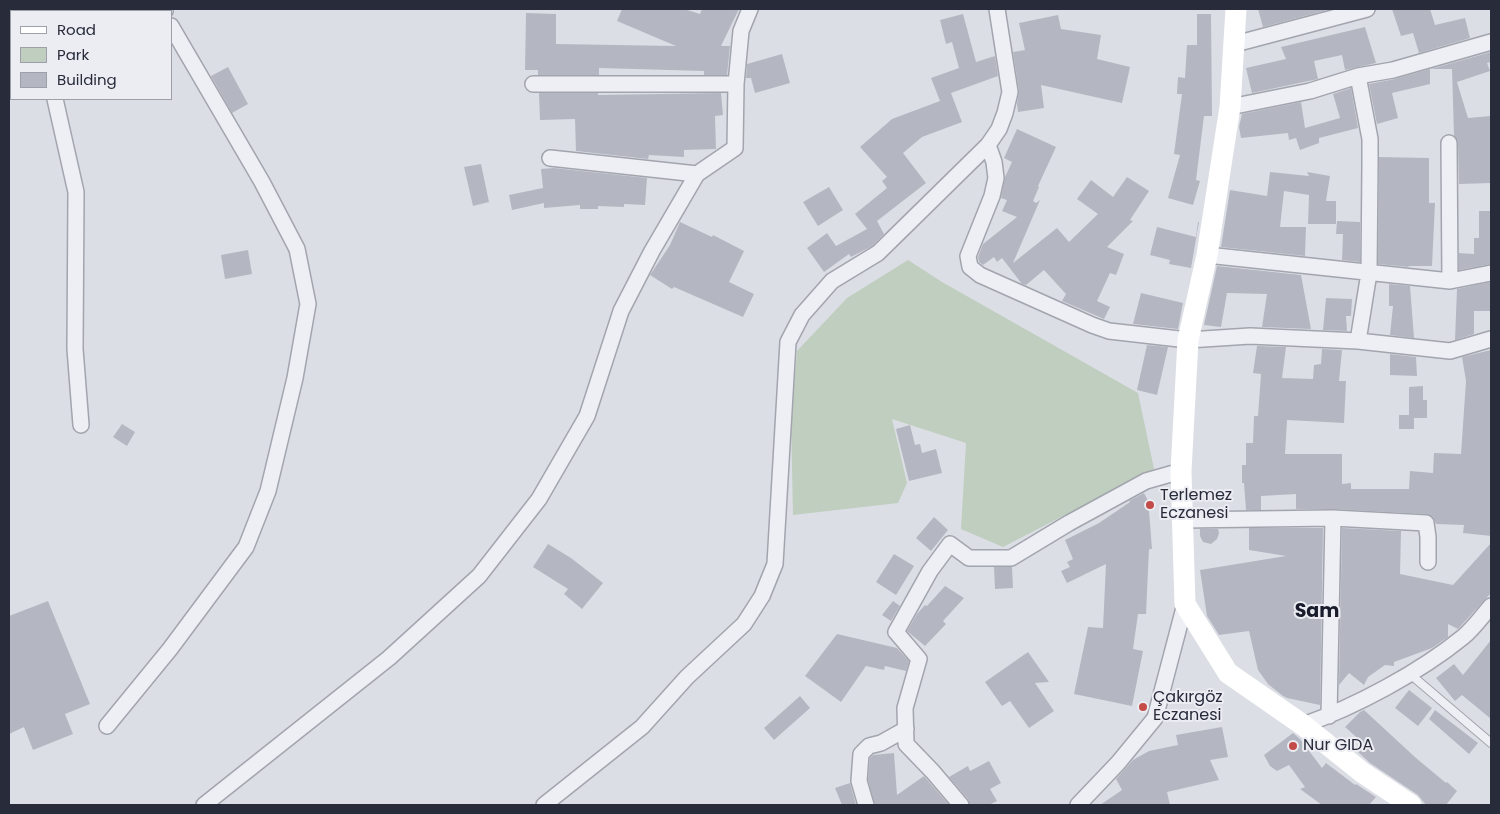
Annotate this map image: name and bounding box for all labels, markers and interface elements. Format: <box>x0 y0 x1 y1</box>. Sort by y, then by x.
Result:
legend <box>10 10 172 100</box>
text: Road <box>57 19 96 40</box>
text: Park <box>57 44 89 65</box>
text: Building <box>57 69 117 90</box>
place label: Terlemez Eczanesi <box>1160 486 1232 524</box>
marker: Terlemez Eczanesi <box>1144 499 1156 511</box>
district label: Sam <box>1295 601 1339 623</box>
place label: Çakırgöz Eczanesi <box>1153 688 1223 726</box>
marker: Çakırgöz Eczanesi <box>1137 701 1149 713</box>
place label: Nur GIDA <box>1303 736 1373 756</box>
marker: Nur GIDA <box>1287 740 1299 752</box>

